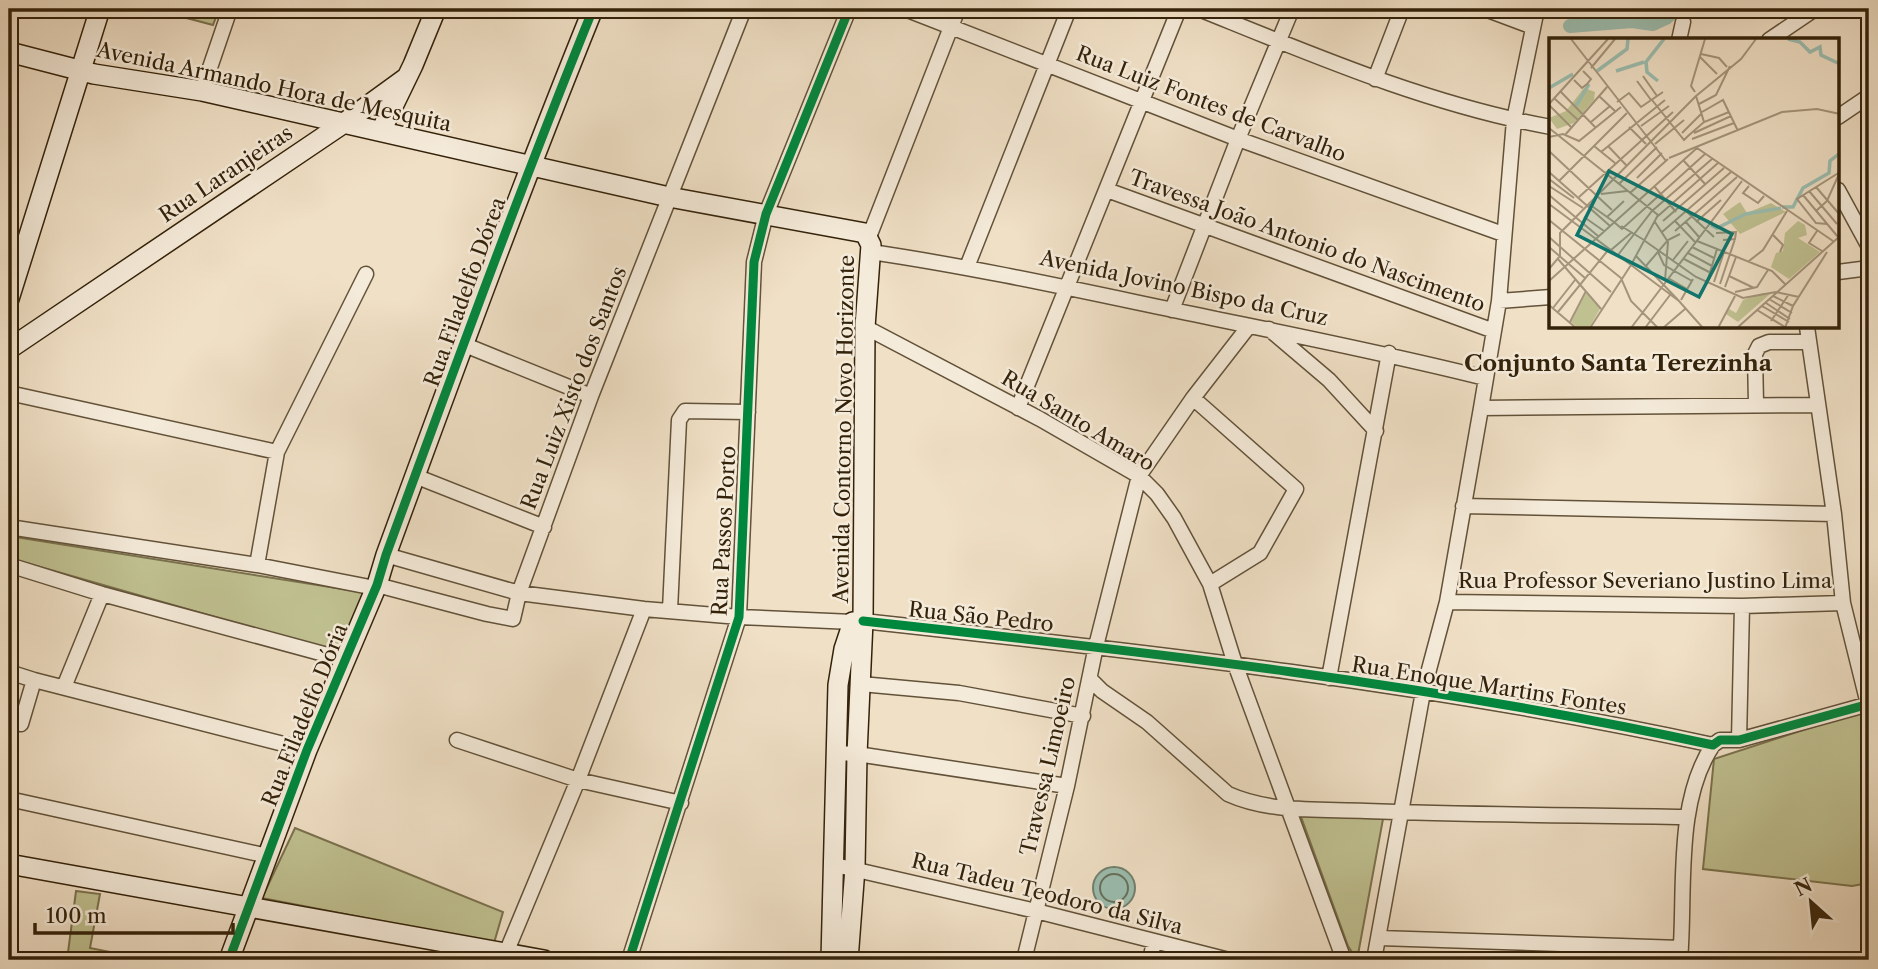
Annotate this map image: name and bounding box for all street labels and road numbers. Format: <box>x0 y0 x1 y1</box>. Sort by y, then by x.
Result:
street label: Avenida Armando Hora de Mesquita <box>93 36 455 137</box>
street label: Rua Luiz Fontes de Carvalho <box>1073 40 1350 167</box>
street label: Rua Laranjeiras <box>154 120 297 227</box>
street label: Travessa João Antonio do Nascimento <box>1126 164 1489 317</box>
street label: Rua Filadelfo Dórea <box>419 193 511 390</box>
street label: Avenida Jovino Bispo da Cruz <box>1037 245 1330 330</box>
street label: Avenida Contorno Novo Horizonte <box>828 255 859 604</box>
street label: Rua Luiz Xisto dos Santos <box>516 263 631 513</box>
street label: Rua Santo Amaro <box>997 365 1159 476</box>
street label: Rua Passos Porto <box>707 445 740 617</box>
street label: Rua Professor Severiano Justino Lima <box>1458 568 1833 593</box>
street label: Rua São Pedro <box>907 596 1055 637</box>
street label: Rua Filadelfo Dória <box>256 619 353 810</box>
street label: Rua Enoque Martins Fontes <box>1350 651 1628 720</box>
street label: Travessa Limoeiro <box>1015 674 1080 858</box>
street label: Rua Tadeu Teodoro da Silva <box>909 848 1186 940</box>

